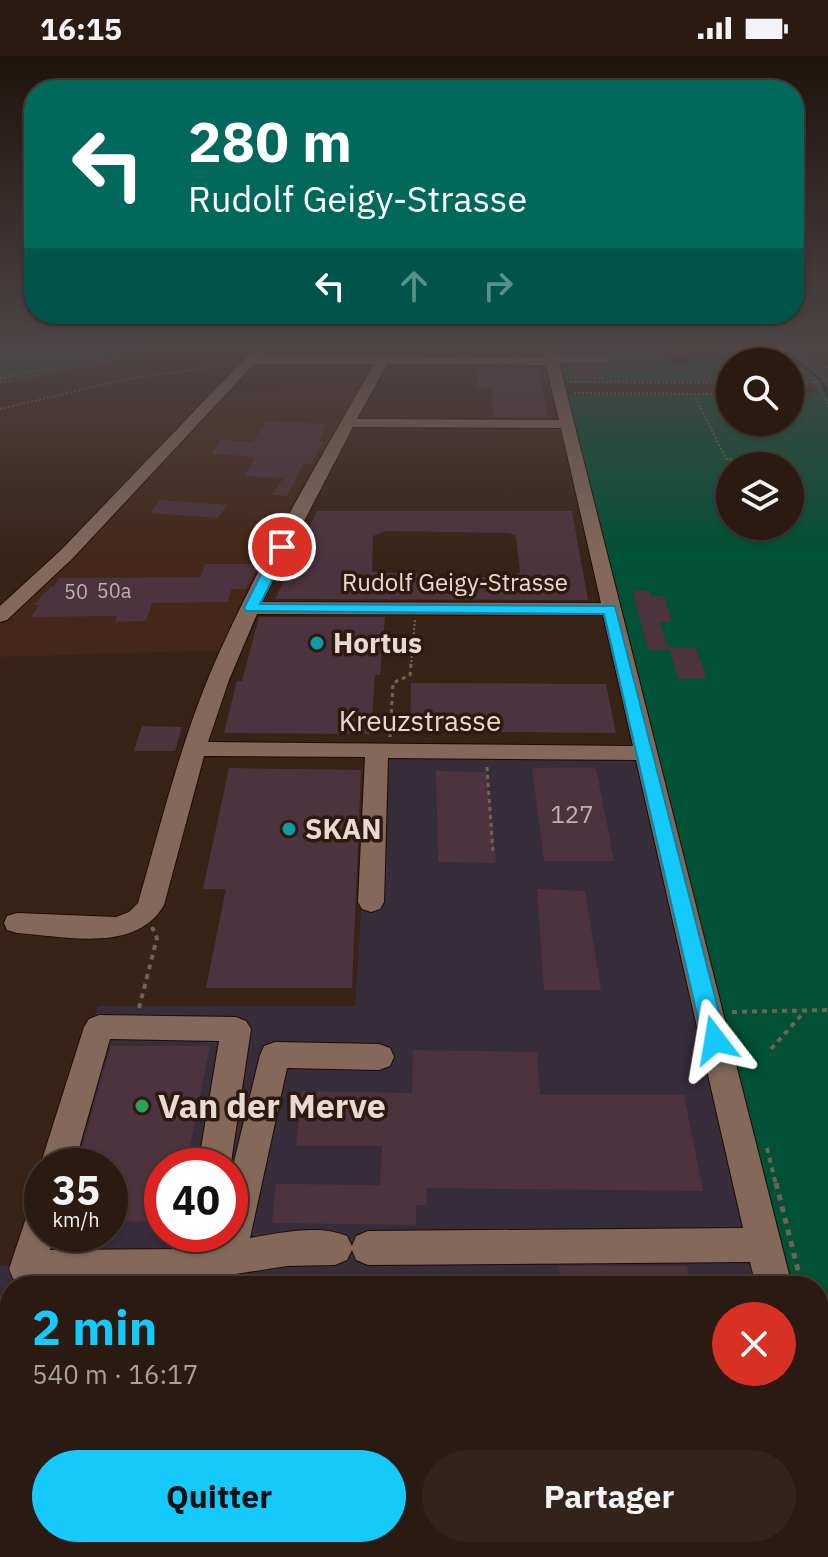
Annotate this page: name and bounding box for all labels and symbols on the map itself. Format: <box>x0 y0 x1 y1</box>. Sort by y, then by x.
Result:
pin <box>248 513 316 581</box>
street label: Rudolf Geigy-Strasse <box>342 566 568 598</box>
house number: 50a <box>97 577 132 604</box>
house number: 50 <box>64 578 88 605</box>
place label: Hortus <box>333 624 422 661</box>
marker: Hortus <box>308 634 326 652</box>
street label: Kreuzstrasse <box>339 702 501 739</box>
house number: 127 <box>550 798 594 830</box>
place label: SKAN <box>305 810 381 847</box>
marker: SKAN <box>280 820 298 838</box>
position arrow <box>673 998 757 1082</box>
place label: Van der Merve <box>158 1083 386 1127</box>
marker: Van der Merve <box>133 1097 151 1115</box>
speed limit sign: 40 <box>144 1148 248 1252</box>

